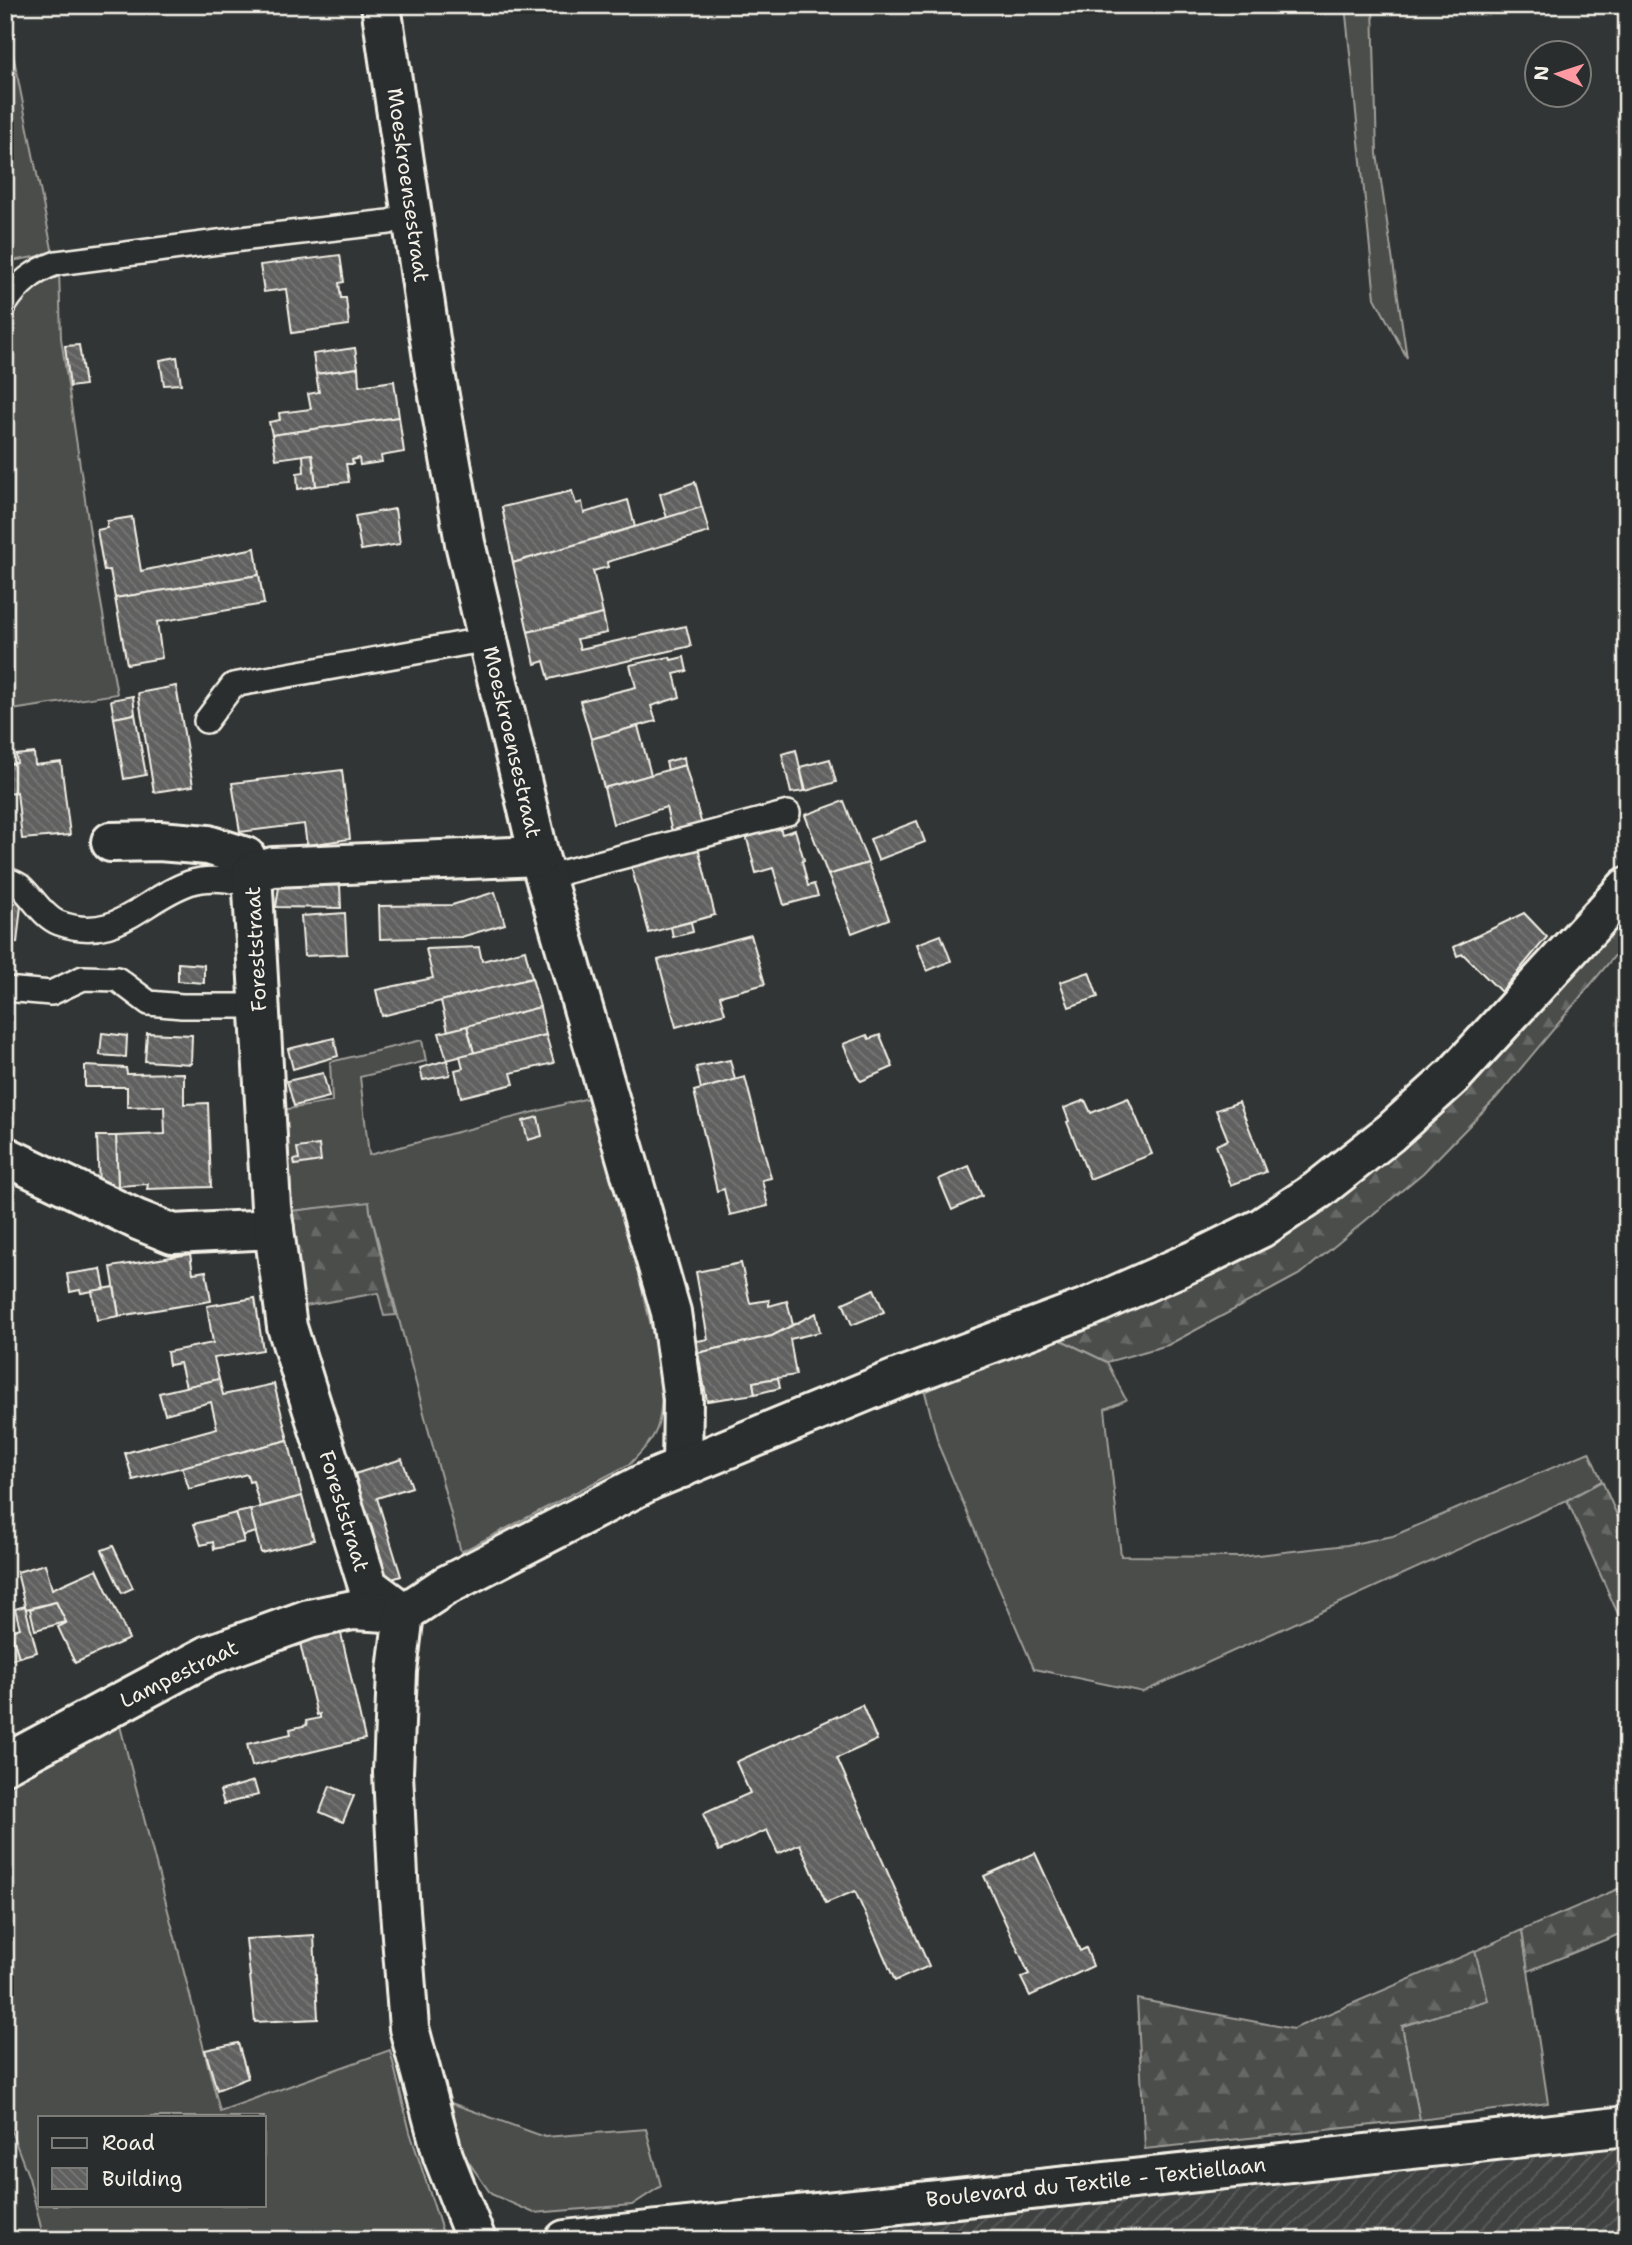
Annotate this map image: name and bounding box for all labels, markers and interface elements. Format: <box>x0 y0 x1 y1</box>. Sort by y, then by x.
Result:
north arrow <box>1524 38 1594 108</box>
text: N <box>1529 65 1554 81</box>
street label: Moeskroensestraat <box>380 86 436 284</box>
street label: Moeskroensestraat <box>476 643 548 841</box>
street label: Foreststraat <box>239 886 273 1012</box>
street label: Foreststraat <box>312 1447 376 1575</box>
street label: Lampestraat <box>115 1633 243 1715</box>
legend <box>38 2116 266 2206</box>
text: Road <box>102 2129 155 2157</box>
street label: Boulevard du Textile - Textiellaan <box>925 2150 1267 2214</box>
text: Building <box>102 2165 182 2193</box>

